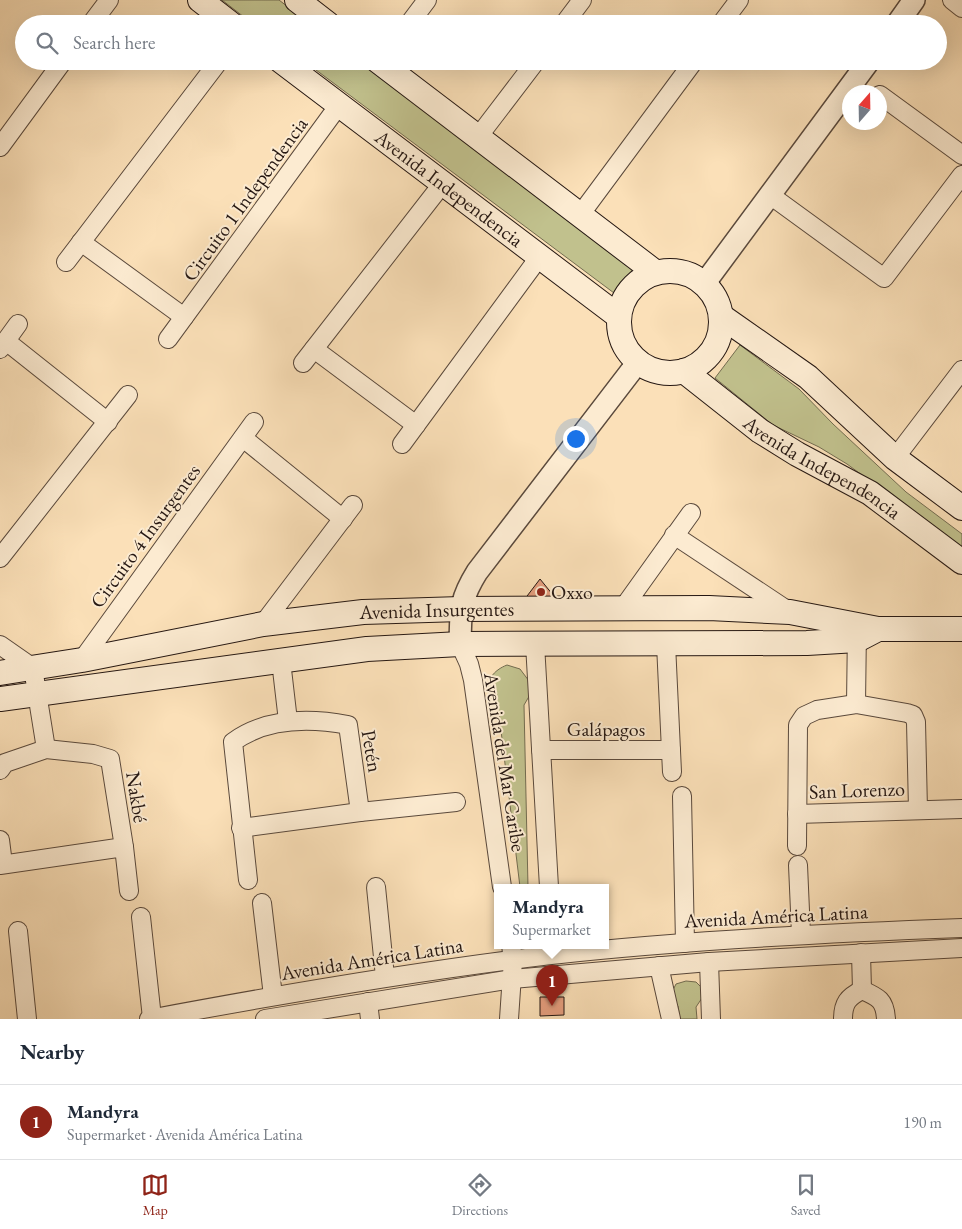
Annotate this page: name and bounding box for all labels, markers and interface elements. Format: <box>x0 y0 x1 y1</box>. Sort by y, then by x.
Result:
search box <box>15 15 947 70</box>
icon: search <box>33 29 61 57</box>
text: Search here <box>73 30 155 55</box>
north arrow <box>842 85 887 130</box>
street label: Circuito 1 Independencia <box>177 112 313 286</box>
street label: Avenida Independencia <box>369 123 529 253</box>
street label: Avenida Independencia <box>737 409 906 525</box>
your location <box>563 426 589 452</box>
street label: Circuito 4 Insurgentes <box>84 459 206 613</box>
place label: Oxxo <box>551 579 593 605</box>
marker: Oxxo <box>535 586 547 598</box>
street label: Avenida Insurgentes <box>358 596 514 625</box>
street label: Avenida del Mar Caribe <box>478 670 532 854</box>
street label: Galápagos <box>567 716 645 742</box>
street label: Petén <box>356 728 389 775</box>
street label: Nakbé <box>120 770 154 825</box>
street label: San Lorenzo <box>809 775 905 805</box>
popup <box>494 884 609 949</box>
text: Mandyra <box>512 894 584 919</box>
street label: Avenida América Latina <box>682 898 869 934</box>
text: Supermarket <box>512 919 591 940</box>
street label: Avenida América Latina <box>278 932 465 986</box>
pin: 1 <box>536 965 568 1006</box>
text: Nearby <box>20 1038 84 1065</box>
text: Mandyra <box>67 1099 139 1124</box>
text: 1 <box>32 1112 40 1133</box>
text: 190 m <box>903 1112 942 1133</box>
text: Supermarket · Avenida América Latina <box>67 1124 303 1145</box>
tab: Map <box>141 1171 169 1219</box>
tab: Directions <box>452 1171 508 1219</box>
tab: Saved <box>791 1171 821 1219</box>

